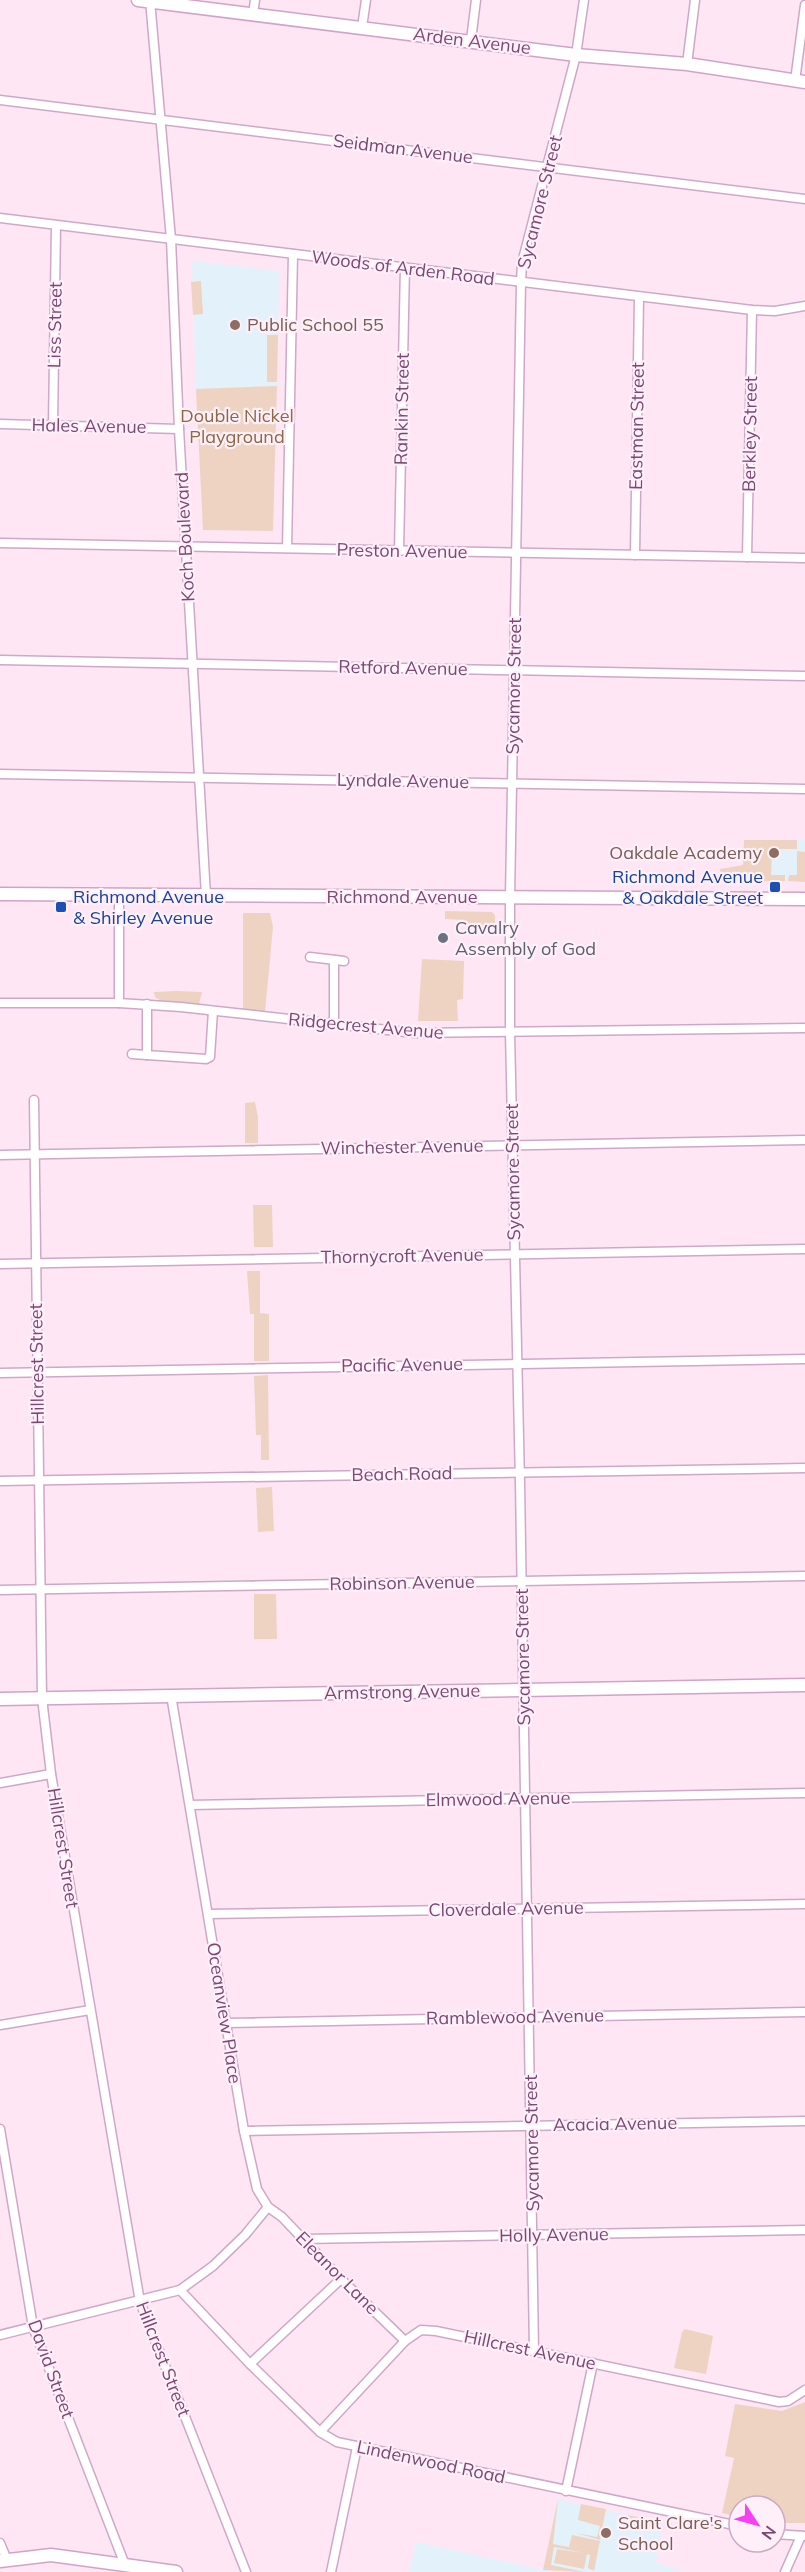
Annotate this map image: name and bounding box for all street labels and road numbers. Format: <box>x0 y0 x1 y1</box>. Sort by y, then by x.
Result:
street label: Arden Avenue <box>412 22 532 59</box>
street label: Seidman Avenue <box>332 129 474 168</box>
street label: Sycamore Street <box>512 133 567 271</box>
street label: Woods of Arden Road <box>310 245 496 290</box>
street label: Liss Street <box>42 282 67 368</box>
street label: Rankin Street <box>389 353 414 465</box>
street label: Eastman Street <box>624 362 649 490</box>
street label: Berkley Street <box>737 376 762 492</box>
street label: Hales Avenue <box>31 413 147 438</box>
street label: Koch Boulevard <box>170 472 199 602</box>
street label: Preston Avenue <box>336 538 468 563</box>
street label: Sycamore Street <box>501 617 526 755</box>
street label: Retford Avenue <box>338 655 468 680</box>
street label: Lyndale Avenue <box>337 768 469 793</box>
street label: Richmond Avenue <box>326 885 478 908</box>
street label: Ridgecrest Avenue <box>287 1007 445 1044</box>
street label: Sycamore Street <box>500 1103 525 1241</box>
street label: Winchester Avenue <box>320 1134 484 1159</box>
street label: Thornycroft Avenue <box>320 1243 484 1268</box>
street label: Hillcrest Street <box>24 1303 49 1425</box>
street label: Pacific Avenue <box>341 1352 463 1377</box>
street label: Beach Road <box>351 1461 453 1486</box>
street label: Robinson Avenue <box>329 1570 475 1595</box>
street label: Sycamore Street <box>510 1588 535 1726</box>
street label: Armstrong Avenue <box>324 1679 480 1704</box>
street label: Hillcrest Street <box>43 1786 84 1910</box>
street label: Elmwood Avenue <box>425 1786 571 1811</box>
street label: Cloverdale Avenue <box>428 1896 584 1921</box>
street label: Oceanview Place <box>202 1941 247 2085</box>
street label: Ramblewood Avenue <box>426 2003 604 2030</box>
street label: Sycamore Street <box>519 2074 544 2212</box>
street label: Acacia Avenue <box>553 2111 677 2136</box>
street label: Holly Avenue <box>499 2222 609 2247</box>
street label: Eleanor Lane <box>291 2226 384 2319</box>
street label: Hillcrest Street <box>131 2298 196 2420</box>
street label: David Street <box>23 2316 80 2421</box>
street label: Hillcrest Avenue <box>462 2324 598 2375</box>
street label: Lindenwood Road <box>355 2435 508 2488</box>

